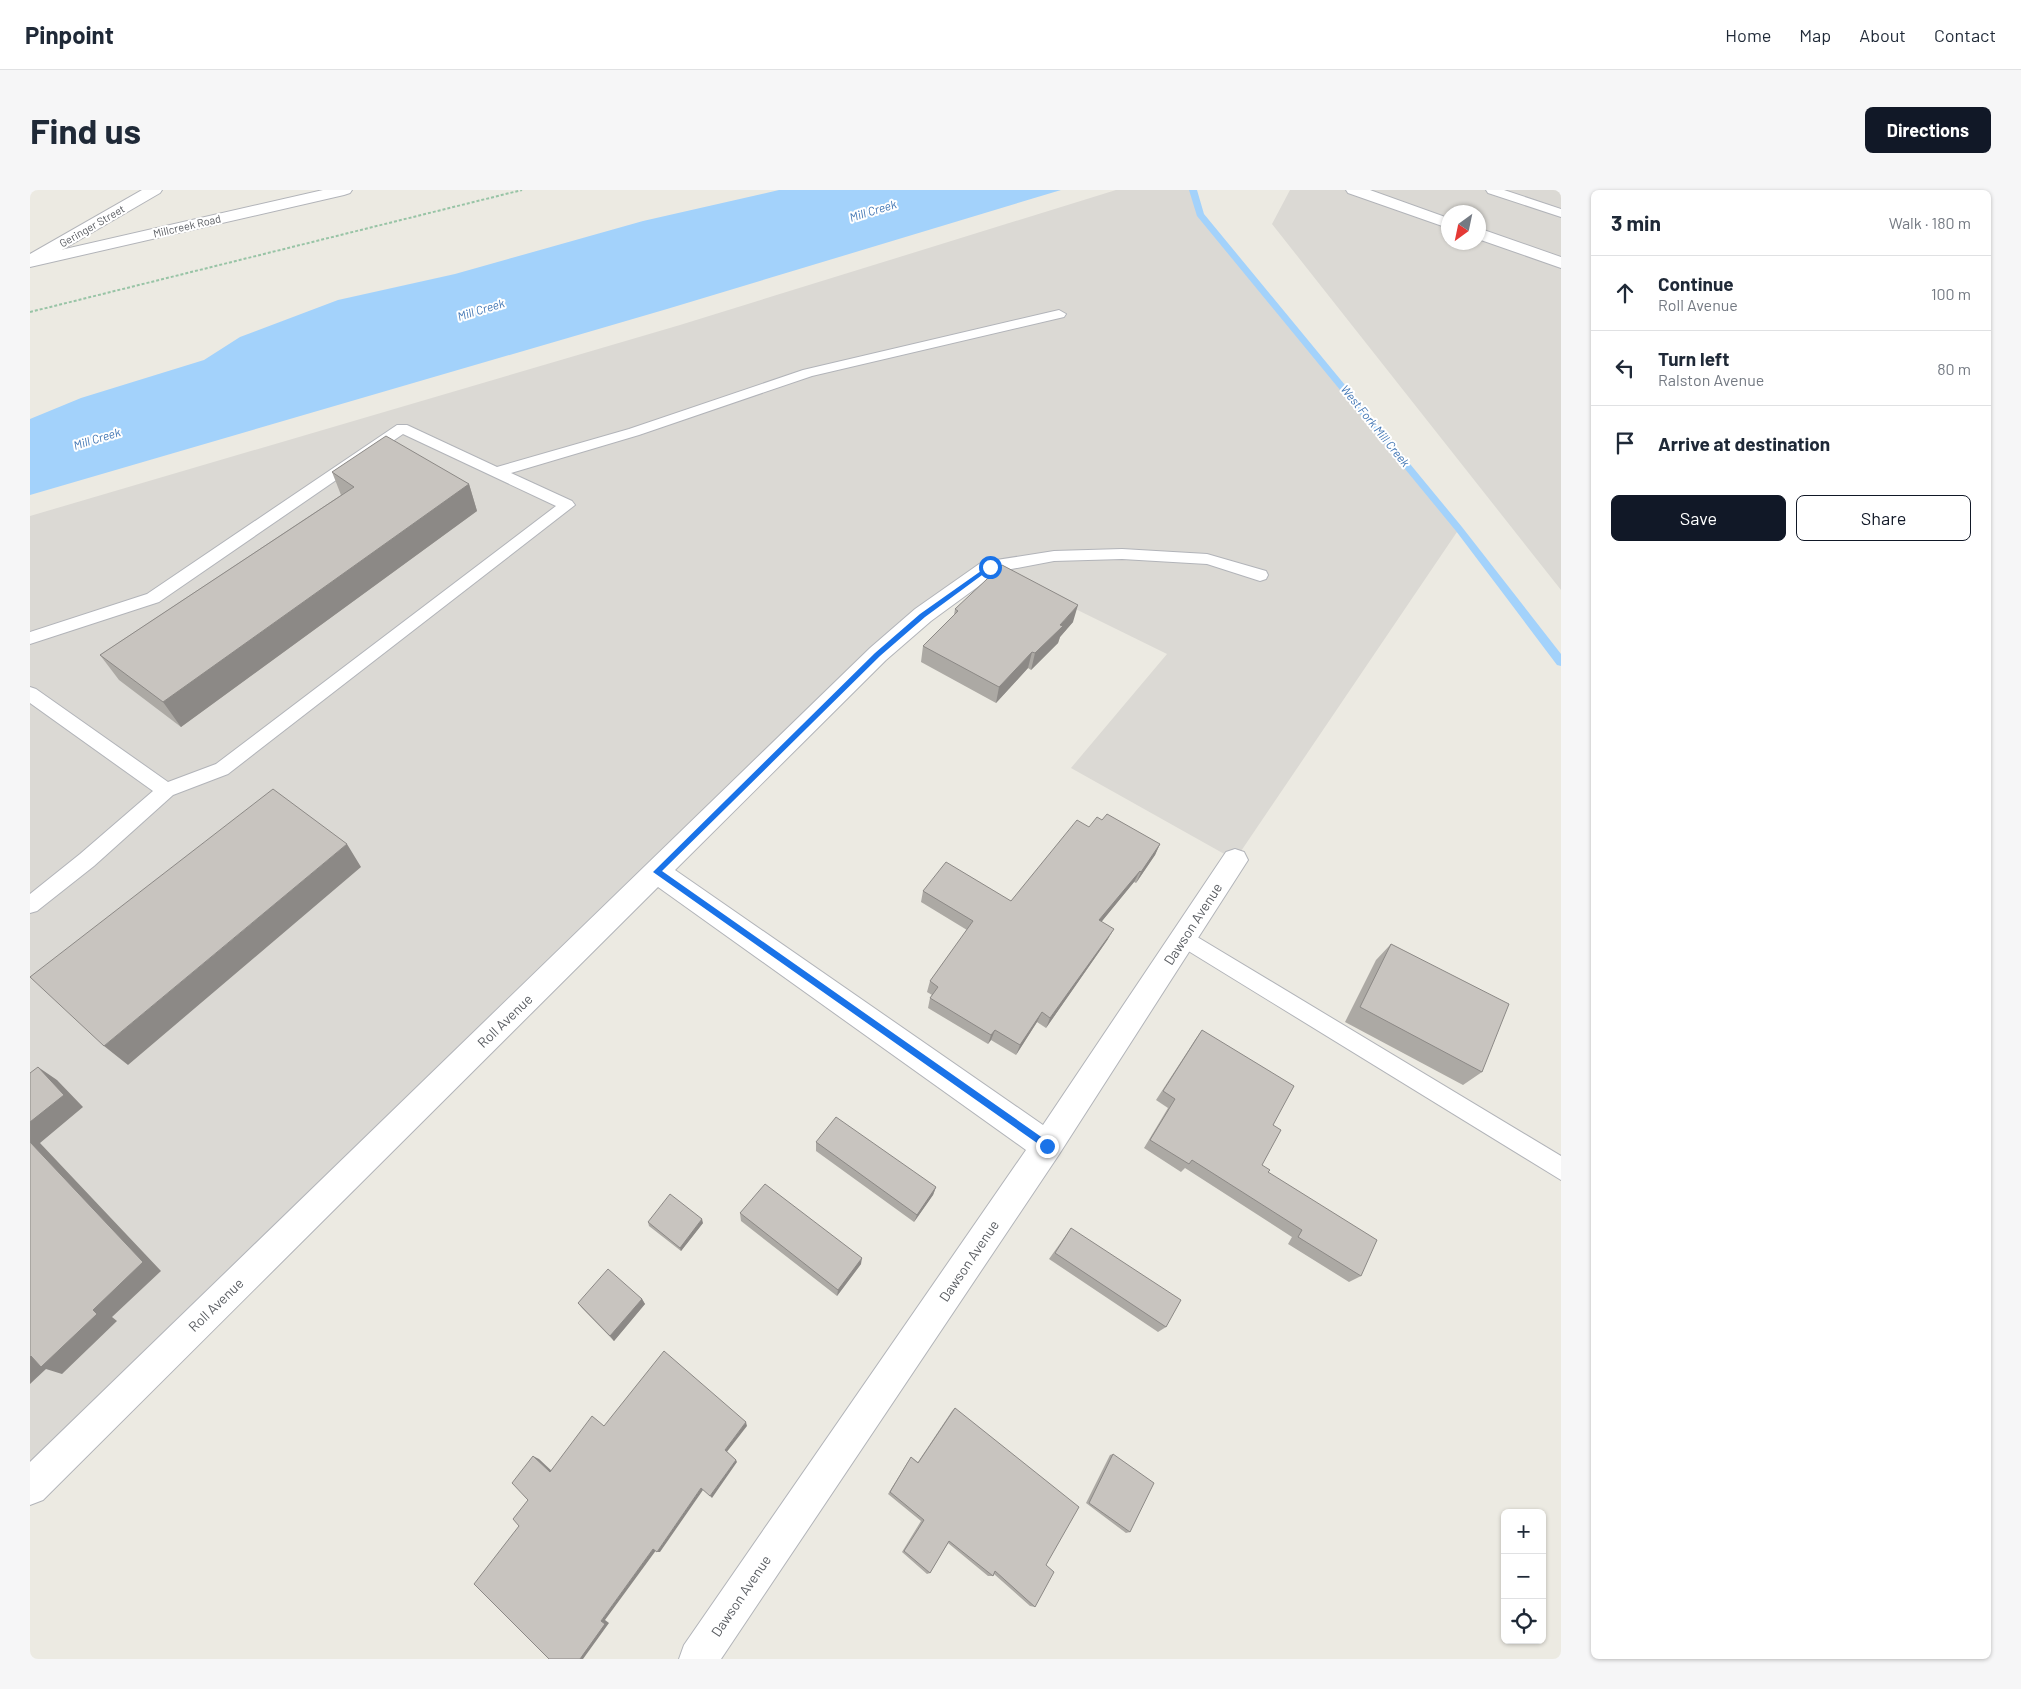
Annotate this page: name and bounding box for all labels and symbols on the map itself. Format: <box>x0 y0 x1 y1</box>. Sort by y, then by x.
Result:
water label: Mill Creek <box>847 196 898 224</box>
street label: Geringer Street <box>57 202 127 250</box>
north arrow <box>1441 205 1486 250</box>
street label: Millcreek Road <box>152 211 222 240</box>
water label: Mill Creek <box>455 295 506 323</box>
water label: West Fork Mill Creek <box>1338 382 1413 469</box>
water label: Mill Creek <box>71 424 122 452</box>
route start <box>979 556 1002 579</box>
street label: Dawson Avenue <box>1160 879 1225 968</box>
street label: Roll Avenue <box>474 990 536 1051</box>
route end <box>1036 1135 1059 1158</box>
street label: Dawson Avenue <box>935 1217 1002 1305</box>
street label: Roll Avenue <box>185 1274 247 1335</box>
street label: Dawson Avenue <box>707 1552 774 1640</box>

